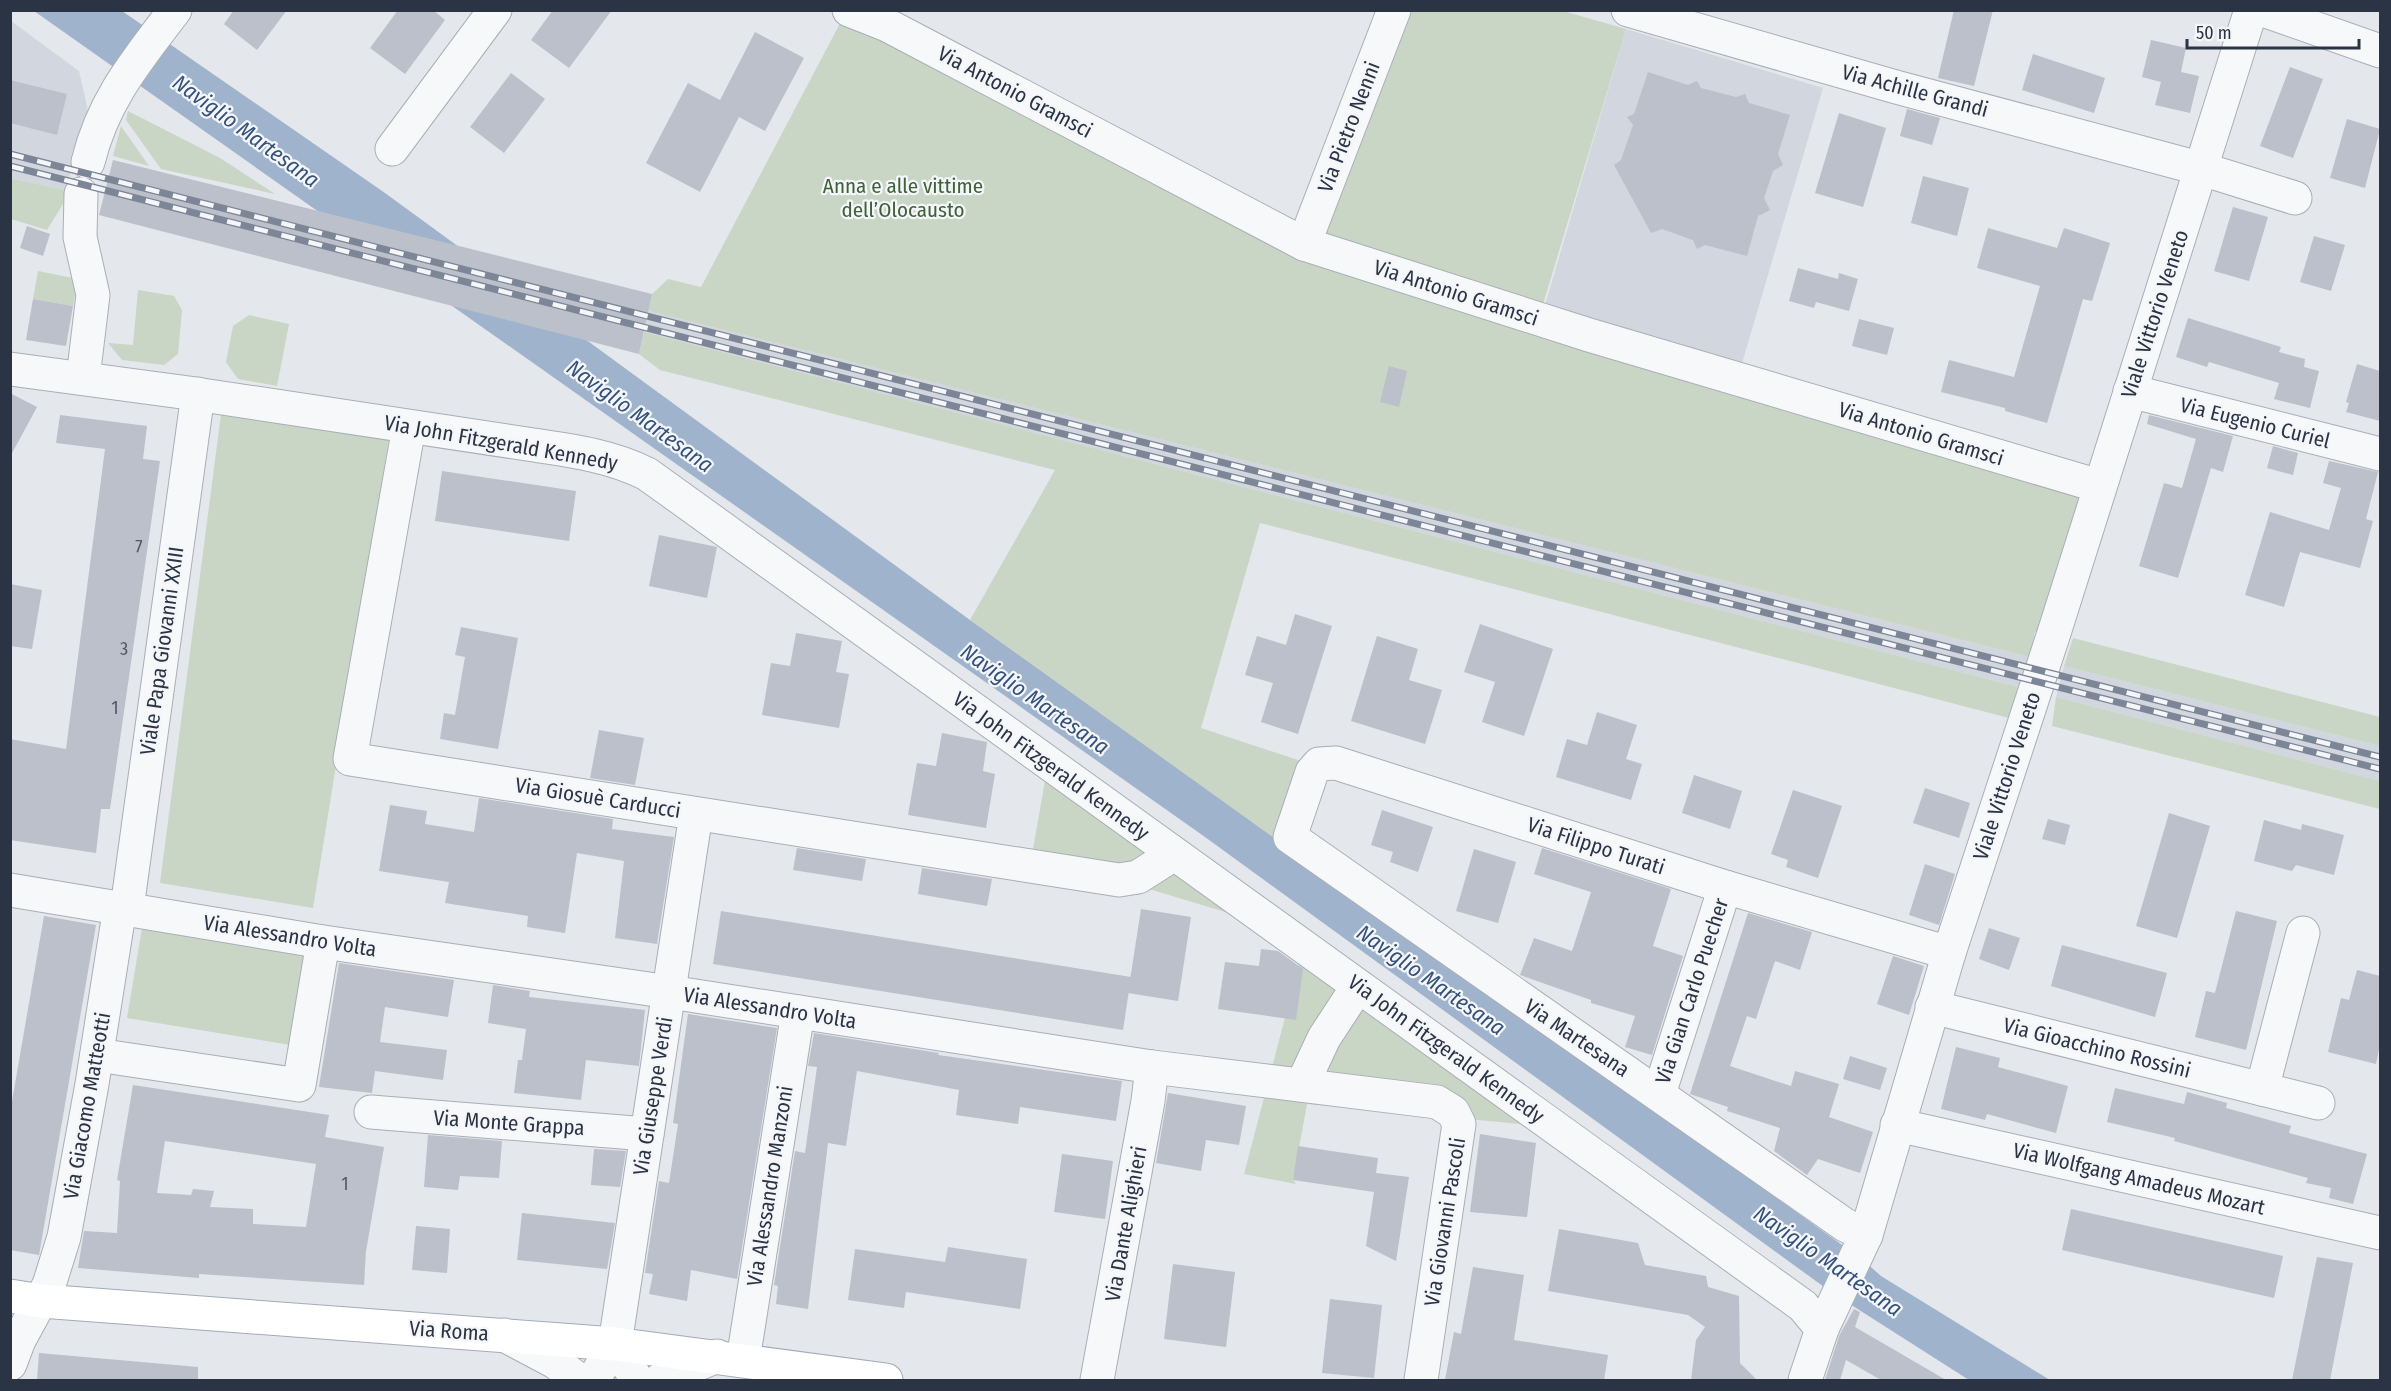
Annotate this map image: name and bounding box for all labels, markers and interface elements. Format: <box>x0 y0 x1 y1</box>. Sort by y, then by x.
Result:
scale bar <box>2187 12 2360 50</box>
text: 50 m <box>2196 22 2232 44</box>
street label: Via Antonio Gramsci <box>933 40 1097 144</box>
street label: Via Pietro Nenni <box>1312 58 1386 196</box>
street label: Via Achille Grandi <box>1839 59 1991 123</box>
water label: Naviglio Martesana <box>167 69 325 193</box>
park label: Anna e alle vittime dell’Olocausto <box>823 173 983 223</box>
street label: Viale Vittorio Veneto <box>2116 227 2194 401</box>
street label: Via Antonio Gramsci <box>1370 254 1542 332</box>
water label: Naviglio Martesana <box>561 354 719 478</box>
street label: Via Eugenio Curiel <box>2177 392 2333 454</box>
street label: Via Antonio Gramsci <box>1835 396 2007 472</box>
street label: Via John Fitzgerald Kennedy <box>382 410 620 476</box>
house number: 7 <box>135 536 143 558</box>
street label: Viale Papa Giovanni XXIII <box>134 545 190 757</box>
house number: 3 <box>120 638 128 660</box>
water label: Naviglio Martesana <box>956 638 1114 760</box>
street label: Via John Fitzgerald Kennedy <box>948 686 1155 846</box>
street label: Viale Vittorio Veneto <box>1968 689 2046 863</box>
house number: 1 <box>111 697 119 719</box>
street label: Via Giosuè Carducci <box>513 772 683 824</box>
street label: Via Filippo Turati <box>1524 812 1668 880</box>
street label: Via Gian Carlo Puecher <box>1650 894 1735 1087</box>
street label: Via Alessandro Volta <box>202 909 378 963</box>
water label: Naviglio Martesana <box>1352 919 1510 1041</box>
street label: Via John Fitzgerald Kennedy <box>1343 969 1550 1129</box>
street label: Via Alessandro Volta <box>682 981 858 1035</box>
street label: Via Martesana <box>1520 993 1634 1083</box>
street label: Via Giacomo Matteotti <box>58 1010 116 1202</box>
street label: Via Gioacchino Rossini <box>2001 1012 2193 1084</box>
street label: Via Giuseppe Verdi <box>628 1015 678 1177</box>
street label: Via Alessandro Manzoni <box>741 1084 799 1288</box>
street label: Via Monte Grappa <box>432 1105 586 1141</box>
street label: Via Giovanni Pascoli <box>1419 1136 1471 1308</box>
street label: Via Wolfgang Amadeus Mozart <box>2011 1137 2268 1221</box>
street label: Via Dante Alighieri <box>1100 1144 1152 1304</box>
house number: 1 <box>341 1173 349 1195</box>
water label: Naviglio Martesana <box>1749 1200 1907 1322</box>
street label: Via Roma <box>408 1315 490 1347</box>

